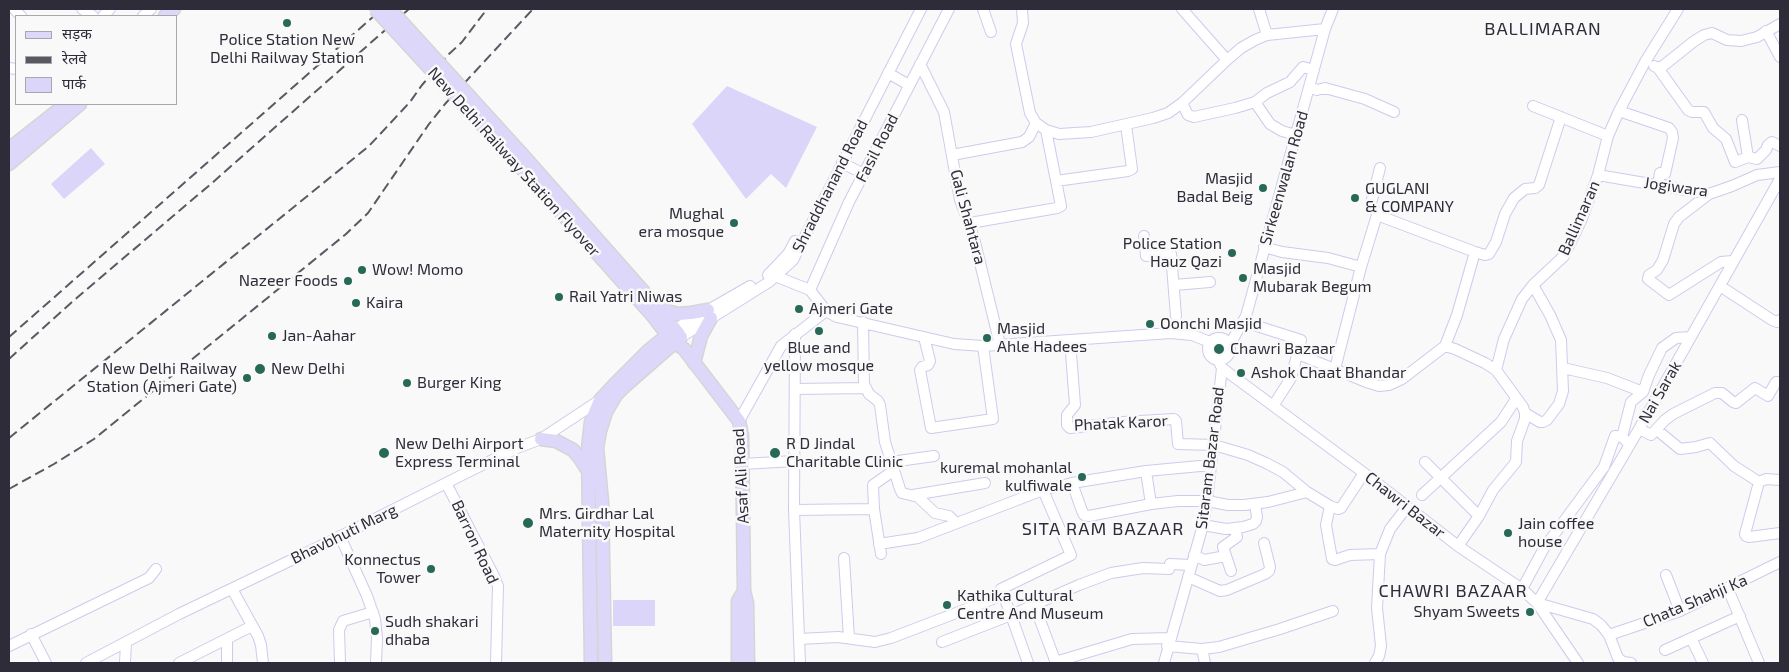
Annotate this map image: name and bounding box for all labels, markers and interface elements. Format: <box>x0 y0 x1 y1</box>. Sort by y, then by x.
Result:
legend <box>15 15 178 105</box>
marker: Police Station New Delhi Railway Station <box>281 17 293 29</box>
district label: BALLIMARAN <box>1483 18 1603 40</box>
text: सड़क <box>62 24 92 42</box>
place label: Police Station New Delhi Railway Station <box>210 30 364 68</box>
text: रेलवे <box>62 49 87 67</box>
street label: New Delhi Railway Station Flyover <box>424 63 604 261</box>
text: पार्क <box>62 74 86 92</box>
street label: Sirkeenwalan Road <box>1256 109 1312 247</box>
street label: Fasil Road <box>852 111 902 185</box>
street label: Shraddhanand Road <box>788 116 872 256</box>
street label: Gali Shahtara <box>946 167 990 267</box>
place label: Masjid Badal Beig <box>1177 169 1253 207</box>
street label: Jogiwara <box>1643 173 1709 201</box>
street label: Ballimaran <box>1554 178 1604 258</box>
place label: GUGLANI & COMPANY <box>1365 179 1454 217</box>
marker: Masjid Badal Beig <box>1257 182 1269 194</box>
marker: GUGLANI & COMPANY <box>1349 192 1361 204</box>
place label: Mughal era mosque <box>639 204 724 242</box>
marker: Mughal era mosque <box>728 217 740 229</box>
place label: Police Station Hauz Qazi <box>1123 234 1222 272</box>
marker: Police Station Hauz Qazi <box>1226 247 1238 259</box>
place label: Masjid Mubarak Begum <box>1253 259 1372 297</box>
place label: Wow! Momo <box>372 260 463 280</box>
marker: Wow! Momo <box>356 264 368 276</box>
place label: Nazeer Foods <box>239 271 338 291</box>
marker: Masjid Mubarak Begum <box>1237 272 1249 284</box>
marker: Nazeer Foods <box>342 275 354 287</box>
place label: Rail Yatri Niwas <box>569 287 682 307</box>
marker: Rail Yatri Niwas <box>553 291 565 303</box>
place label: Kaira <box>366 293 403 313</box>
marker: Kaira <box>350 297 362 309</box>
place label: Ajmeri Gate <box>809 299 893 319</box>
marker: Ajmeri Gate <box>793 303 805 315</box>
place label: Oonchi Masjid <box>1160 314 1262 334</box>
marker: Oonchi Masjid <box>1144 318 1156 330</box>
place label: Masjid Ahle Hadees <box>997 319 1087 357</box>
marker: Blue and yellow mosque <box>813 325 825 337</box>
place label: Jan-Aahar <box>282 326 356 346</box>
marker: Jan-Aahar <box>266 330 278 342</box>
marker: Masjid Ahle Hadees <box>981 332 993 344</box>
place label: Blue and yellow mosque <box>764 338 874 376</box>
place label: Chawri Bazaar <box>1230 339 1335 359</box>
marker: Chawri Bazaar <box>1212 342 1226 356</box>
street label: Nai Sarak <box>1635 357 1685 427</box>
place label: New Delhi Railway Station (Ajmeri Gate) <box>87 359 237 397</box>
place label: New Delhi <box>271 359 345 379</box>
marker: New Delhi <box>253 362 267 376</box>
place label: Ashok Chaat Bhandar <box>1251 363 1406 383</box>
marker: Ashok Chaat Bhandar <box>1235 367 1247 379</box>
marker: New Delhi Railway Station (Ajmeri Gate) <box>241 372 253 384</box>
place label: Burger King <box>417 373 501 393</box>
marker: Burger King <box>401 377 413 389</box>
street label: Sitaram Bazar Road <box>1192 386 1228 530</box>
street label: Phatak Karor <box>1074 411 1168 435</box>
street label: Asaf Ali Road <box>729 428 753 524</box>
place label: New Delhi Airport Express Terminal <box>395 434 524 472</box>
place label: R D Jindal Charitable Clinic <box>786 434 903 472</box>
marker: New Delhi Airport Express Terminal <box>377 446 391 460</box>
marker: R D Jindal Charitable Clinic <box>768 446 782 460</box>
place label: kuremal mohanlal kulfiwale <box>940 458 1072 496</box>
street label: Chawri Bazar <box>1361 468 1449 542</box>
marker: kuremal mohanlal kulfiwale <box>1076 471 1088 483</box>
street label: Barron Road <box>447 497 503 587</box>
street label: Bhavbhuti Marg <box>288 500 400 568</box>
place label: Mrs. Girdhar Lal Maternity Hospital <box>539 504 675 542</box>
place label: Jain coffee house <box>1518 514 1594 552</box>
marker: Mrs. Girdhar Lal Maternity Hospital <box>521 516 535 530</box>
district label: SITA RAM BAZAAR <box>1020 518 1186 540</box>
marker: Jain coffee house <box>1502 527 1514 539</box>
place label: Konnectus Tower <box>344 550 421 588</box>
marker: Konnectus Tower <box>425 563 437 575</box>
street label: Chata Shahji Ka <box>1640 570 1750 632</box>
district label: CHAWRI BAZAAR <box>1377 580 1529 602</box>
place label: Kathika Cultural Centre And Museum <box>957 586 1103 624</box>
marker: Kathika Cultural Centre And Museum <box>941 599 953 611</box>
place label: Shyam Sweets <box>1414 602 1520 622</box>
marker: Shyam Sweets <box>1524 606 1536 618</box>
place label: Sudh shakari dhaba <box>385 612 479 650</box>
marker: Sudh shakari dhaba <box>369 625 381 637</box>

